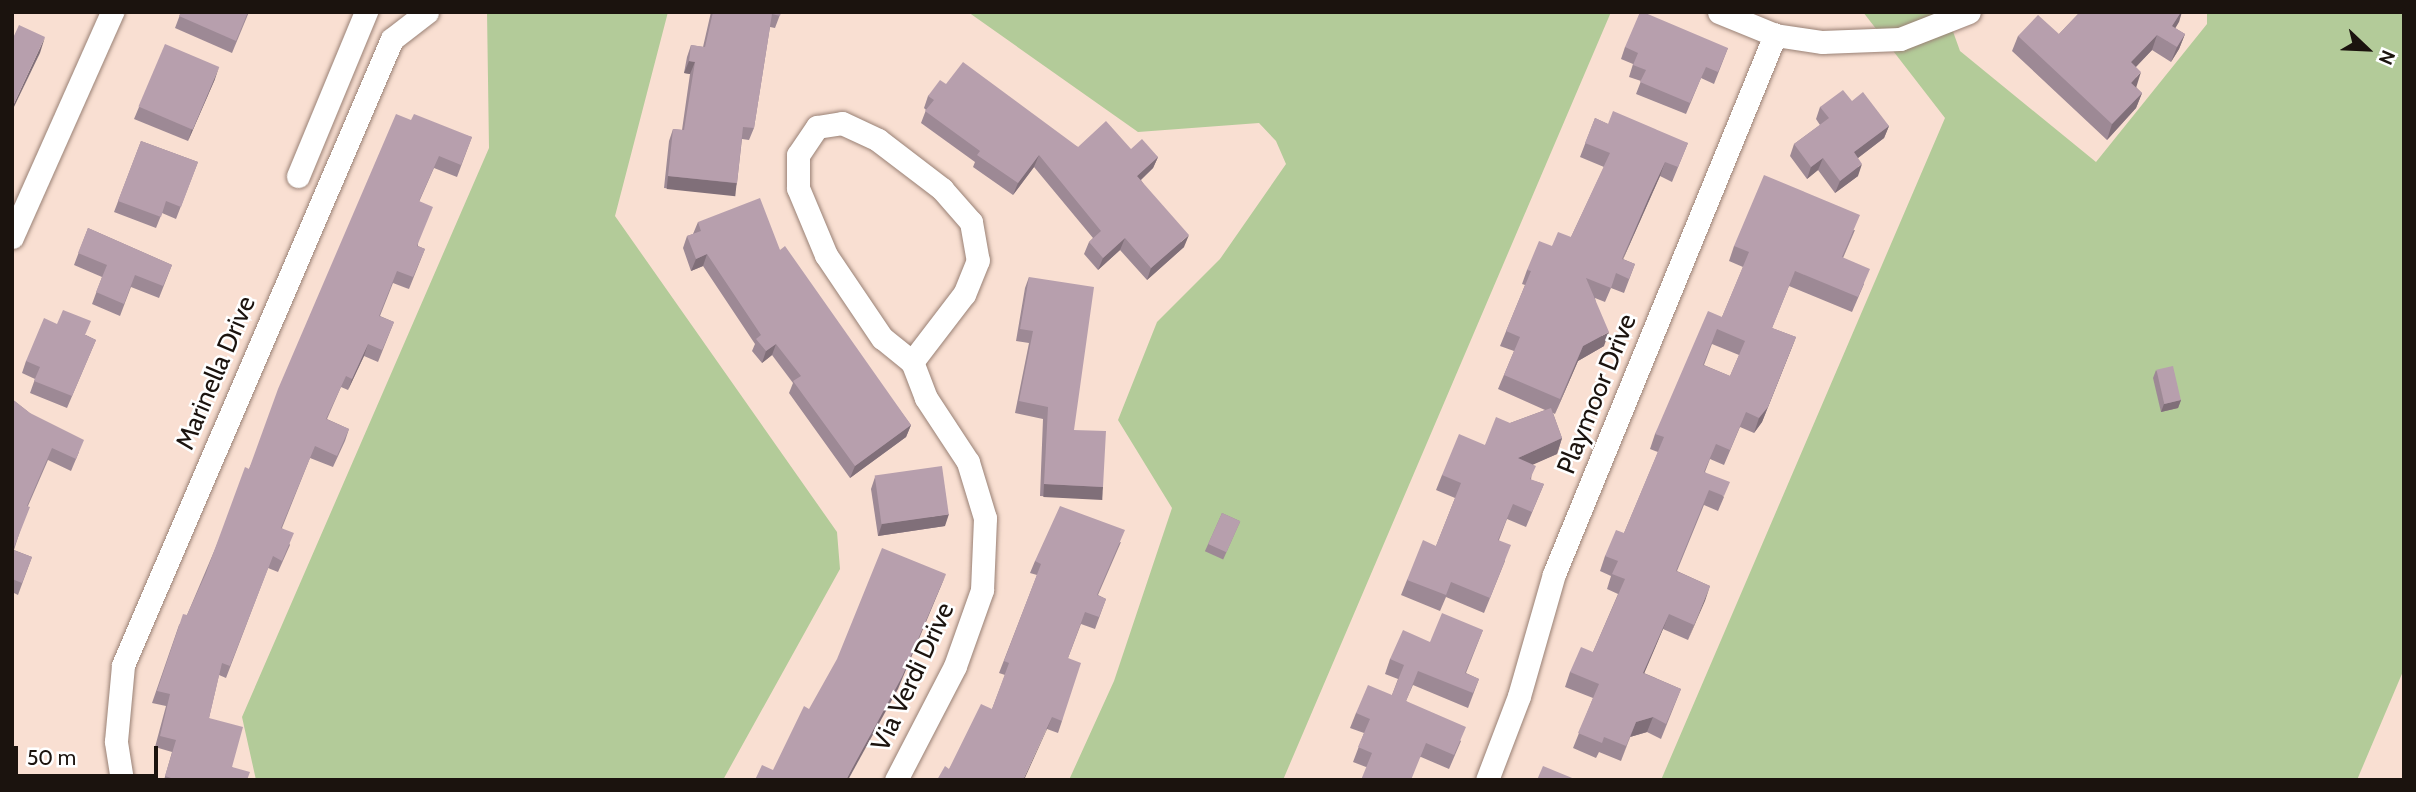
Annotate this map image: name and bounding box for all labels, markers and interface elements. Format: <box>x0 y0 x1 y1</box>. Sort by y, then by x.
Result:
north arrow <box>2332 14 2402 84</box>
text: N <box>2374 47 2400 68</box>
street label: Marinella Drive <box>170 291 262 455</box>
street label: Playmoor Drive <box>1551 309 1643 479</box>
street label: Via Verdi Drive <box>865 598 961 756</box>
scale bar <box>18 732 161 776</box>
text: 50 m <box>27 745 76 770</box>

